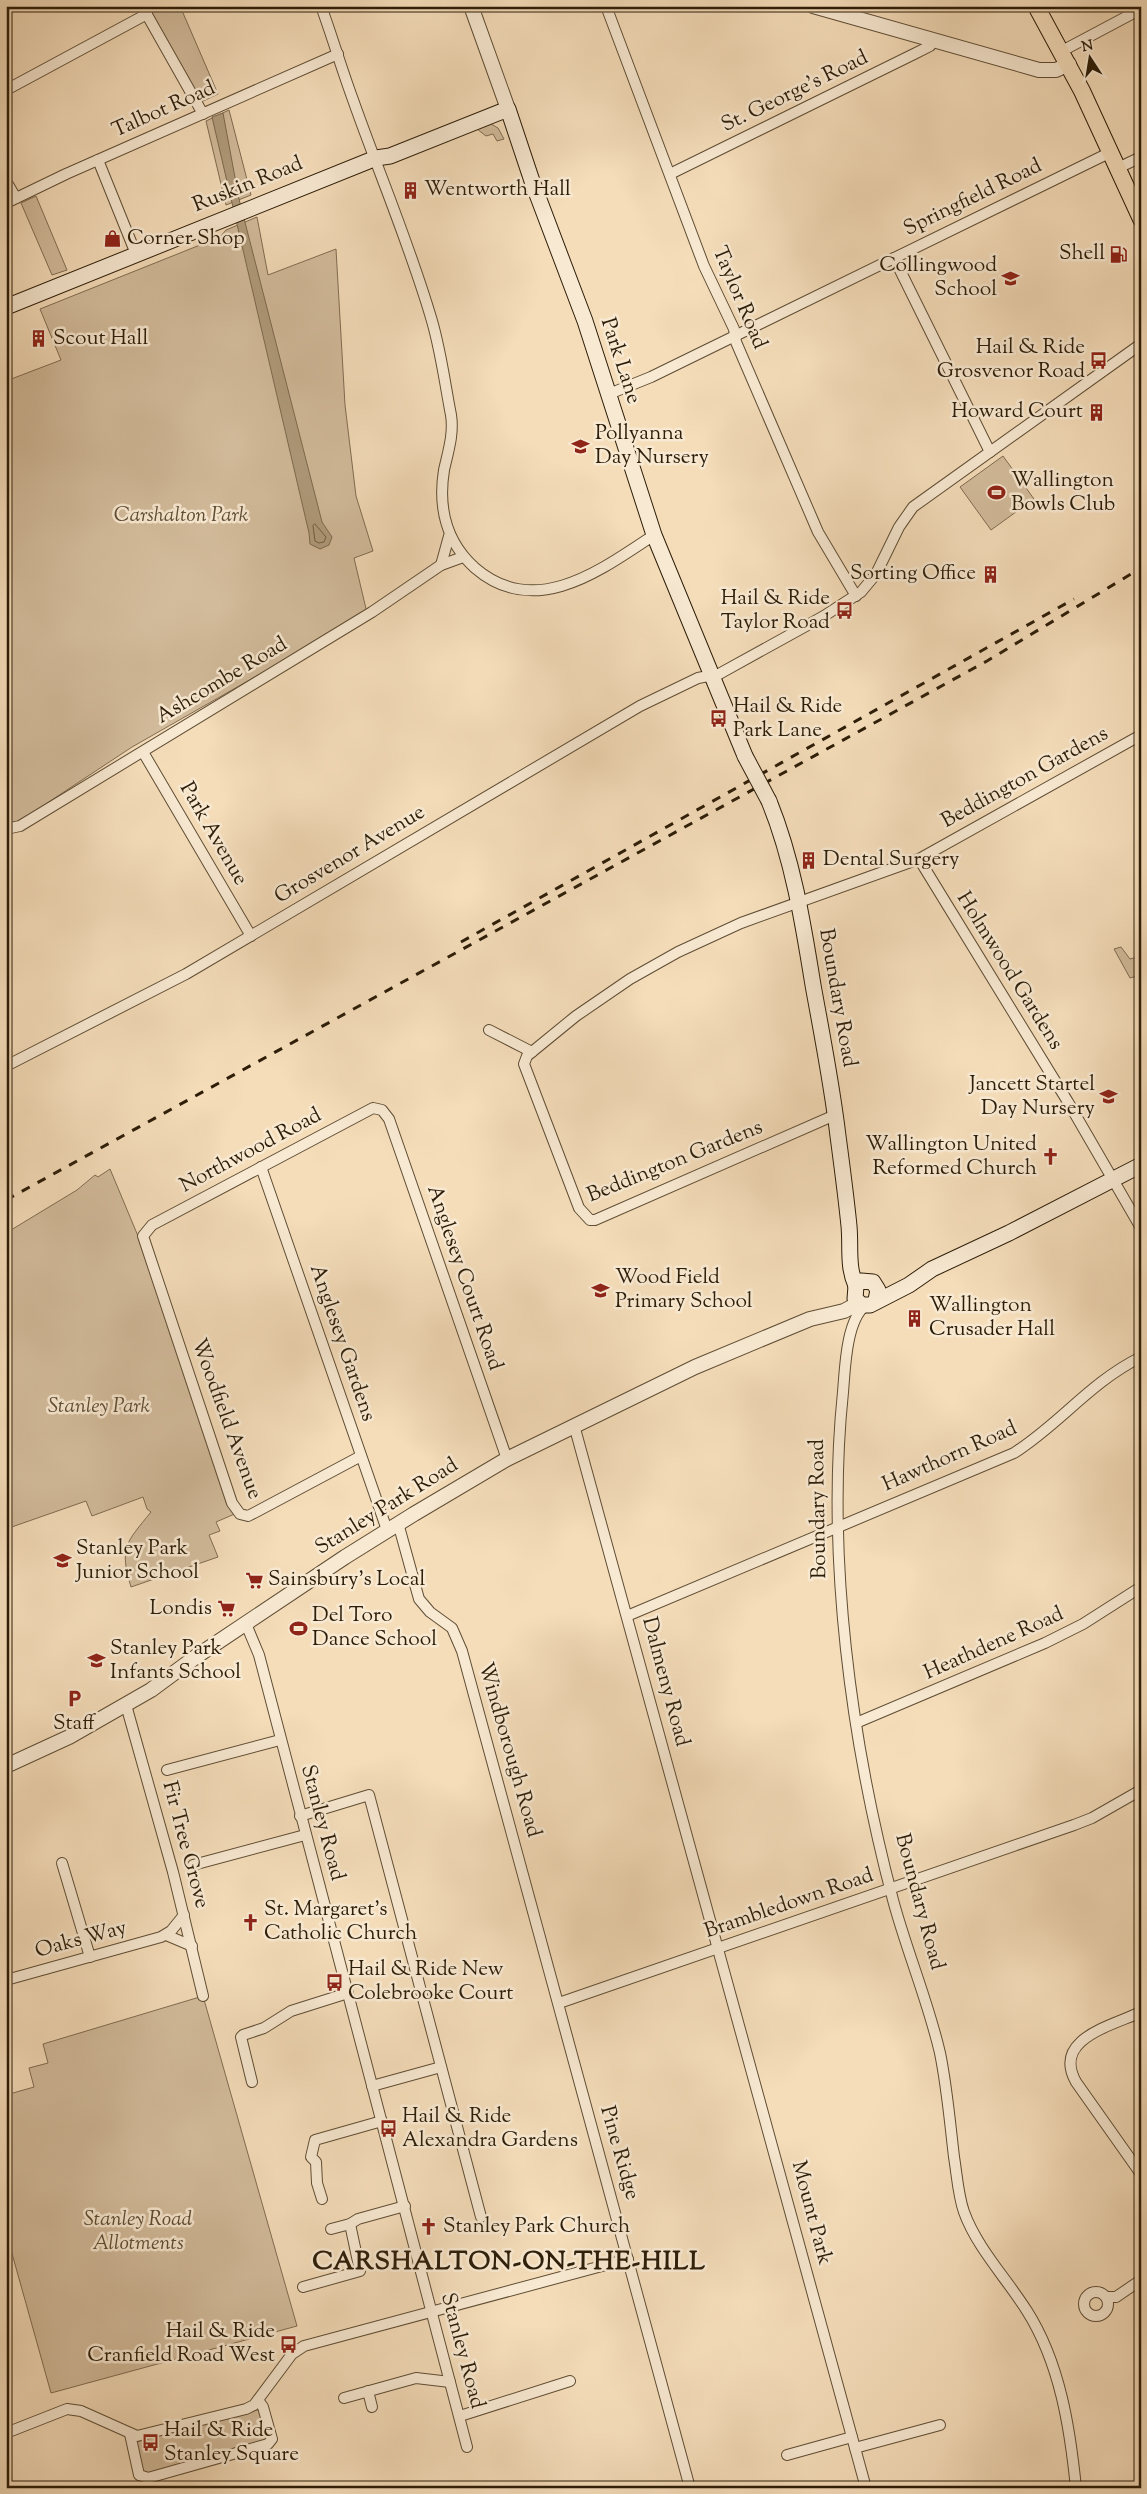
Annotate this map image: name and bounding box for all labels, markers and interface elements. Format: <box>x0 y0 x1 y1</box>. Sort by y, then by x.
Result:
north arrow <box>1064 32 1114 82</box>
text: N <box>1080 36 1095 58</box>
street label: St. George's Road <box>716 43 874 141</box>
street label: Talbot Road <box>107 74 221 146</box>
street label: Ruskin Road <box>188 149 308 221</box>
street label: Springfield Road <box>899 151 1047 245</box>
place label: Wentworth Hall <box>424 175 571 205</box>
building icon: Wentworth Hall <box>400 180 420 200</box>
place label: Corner Shop <box>127 224 245 254</box>
shop icon: Corner Shop <box>103 229 123 249</box>
place label: Shell <box>1059 239 1105 269</box>
street label: Taylor Road <box>704 242 774 354</box>
fuel station icon: Shell <box>1109 244 1129 264</box>
place label: Collingwood School <box>879 251 997 305</box>
school or university icon: Collingwood School <box>1001 268 1021 288</box>
street label: Park Lane <box>592 314 648 408</box>
place label: Scout Hall <box>53 324 148 354</box>
building icon: Scout Hall <box>29 329 49 349</box>
place label: Hail & Ride Grosvenor Road <box>937 333 1085 387</box>
bus stop icon: Hail & Ride Grosvenor Road <box>1089 350 1109 370</box>
place label: Howard Court <box>951 397 1083 427</box>
building icon: Howard Court <box>1087 402 1107 422</box>
place label: Pollyanna Day Nursery <box>595 419 709 473</box>
school or university icon: Pollyanna Day Nursery <box>571 436 591 456</box>
place label: Wallington Bowls Club <box>1011 466 1115 520</box>
sports icon: Wallington Bowls Club <box>987 483 1007 503</box>
park label: Carshalton Park <box>114 501 249 531</box>
place label: Sorting Office <box>850 559 976 589</box>
building icon: Sorting Office <box>980 564 1000 584</box>
place label: Hail & Ride Taylor Road <box>721 584 830 638</box>
bus stop icon: Hail & Ride Taylor Road <box>834 601 854 621</box>
street label: Ashcombe Road <box>151 630 293 732</box>
place label: Hail & Ride Park Lane <box>733 692 842 746</box>
bus stop icon: Hail & Ride Park Lane <box>709 709 729 729</box>
street label: Beddington Gardens <box>936 720 1114 836</box>
street label: Park Avenue <box>171 777 255 891</box>
street label: Grosvenor Avenue <box>269 798 431 912</box>
place label: Dental Surgery <box>823 845 960 875</box>
building icon: Dental Surgery <box>799 850 819 870</box>
street label: Holmwood Gardens <box>948 886 1070 1056</box>
street label: Boundary Road <box>810 926 864 1070</box>
place label: Jancett Startel Day Nursery <box>968 1070 1096 1124</box>
school or university icon: Jancett Startel Day Nursery <box>1099 1087 1119 1107</box>
street label: Northwood Road <box>175 1101 327 1201</box>
street label: Beddington Gardens <box>583 1113 767 1211</box>
place label: Wallington United Reformed Church <box>865 1130 1037 1184</box>
church icon: Wallington United Reformed Church <box>1041 1147 1061 1167</box>
street label: Anglesey Court Road <box>418 1181 510 1375</box>
street label: Anglesey Gardens <box>301 1261 383 1425</box>
place label: Wood Field Primary School <box>615 1263 753 1317</box>
school or university icon: Wood Field Primary School <box>591 1280 611 1300</box>
place label: Wallington Crusader Hall <box>929 1291 1055 1345</box>
building icon: Wallington Crusader Hall <box>905 1308 925 1328</box>
street label: Woodfield Avenue <box>183 1334 269 1504</box>
park label: Stanley Park <box>48 1392 151 1422</box>
street label: Hawthorn Road <box>878 1414 1022 1500</box>
street label: Boundary Road <box>803 1438 835 1579</box>
street label: Stanley Park Road <box>310 1451 464 1563</box>
place label: Stanley Park Junior School <box>75 1534 199 1588</box>
school or university icon: Stanley Park Junior School <box>52 1551 72 1571</box>
place label: Sainsbury's Local <box>268 1565 425 1595</box>
supermarket icon: Sainsbury's Local <box>244 1570 264 1590</box>
place label: Londis <box>150 1594 212 1624</box>
supermarket icon: Londis <box>216 1599 236 1619</box>
street label: Heathdene Road <box>919 1600 1069 1688</box>
place label: Del Toro Dance School <box>312 1601 437 1655</box>
street label: Dalmeny Road <box>633 1614 697 1750</box>
sports icon: Del Toro Dance School <box>288 1618 308 1638</box>
place label: Stanley Park Infants School <box>110 1634 241 1688</box>
school or university icon: Stanley Park Infants School <box>86 1651 106 1671</box>
street label: Windborough Road <box>470 1659 548 1841</box>
parking icon: Staff <box>64 1689 84 1709</box>
place label: Staff <box>53 1709 96 1739</box>
street label: Stanley Road <box>292 1762 352 1885</box>
street label: Fir Tree Grove <box>154 1778 216 1912</box>
street label: Boundary Road <box>886 1830 952 1974</box>
street label: Brambledown Road <box>700 1861 878 1947</box>
place label: St. Margaret's Catholic Church <box>264 1895 417 1949</box>
church icon: St. Margaret's Catholic Church <box>240 1912 260 1932</box>
street label: Oaks Way <box>32 1913 131 1967</box>
place label: Hail & Ride New Colebrooke Court <box>348 1955 513 2009</box>
bus stop icon: Hail & Ride New Colebrooke Court <box>324 1972 344 1992</box>
place label: Hail & Ride Alexandra Gardens <box>402 2102 578 2156</box>
street label: Pine Ridge <box>591 2102 647 2204</box>
bus stop icon: Hail & Ride Alexandra Gardens <box>378 2119 398 2139</box>
street label: Mount Park <box>783 2158 839 2269</box>
park label: Stanley Road Allotments <box>84 2205 193 2259</box>
place label: Stanley Park Church <box>443 2212 630 2242</box>
church icon: Stanley Park Church <box>419 2217 439 2237</box>
district label: CARSHALTON-ON-THE-HILL <box>312 2244 706 2281</box>
street label: Stanley Road <box>432 2290 492 2413</box>
place label: Hail & Ride Cranfield Road West <box>87 2317 275 2371</box>
bus stop icon: Hail & Ride Cranfield Road West <box>279 2334 299 2354</box>
place label: Hail & Ride Stanley Square <box>164 2416 299 2470</box>
bus stop icon: Hail & Ride Stanley Square <box>140 2433 160 2453</box>

